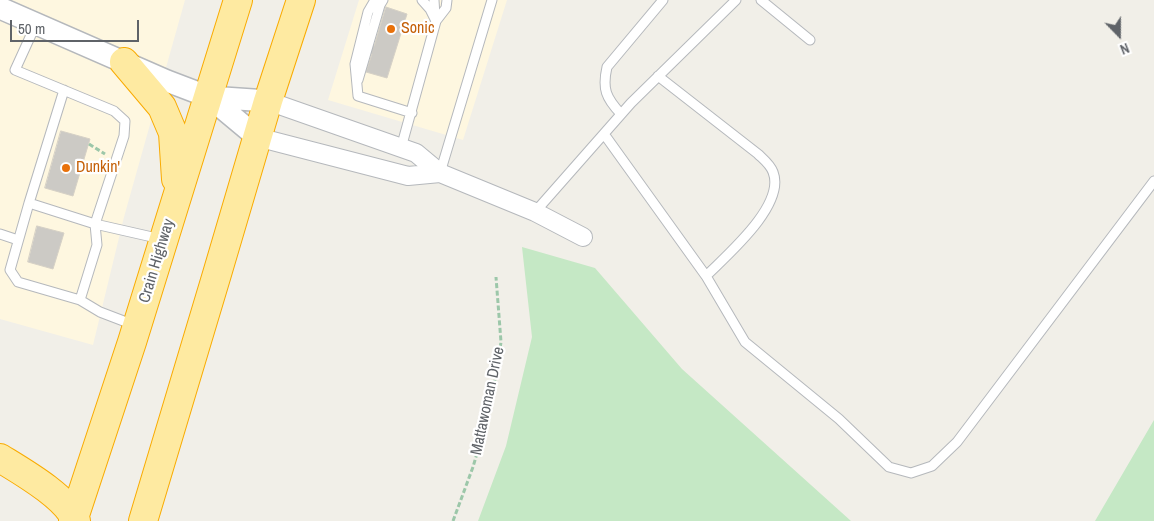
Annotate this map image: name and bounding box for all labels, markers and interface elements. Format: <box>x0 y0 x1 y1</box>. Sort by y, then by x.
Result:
scale bar <box>12 10 141 42</box>
north arrow <box>1094 10 1144 60</box>
text: 50 m <box>18 18 45 39</box>
place label: Sonic <box>401 19 435 39</box>
marker: Sonic <box>385 23 397 35</box>
text: N <box>1117 39 1132 59</box>
place label: Dunkin' <box>76 158 120 178</box>
marker: Dunkin' <box>60 162 72 174</box>
street label: Crain Highway <box>135 217 179 305</box>
street label: Mattawoman Drive <box>467 345 509 457</box>

